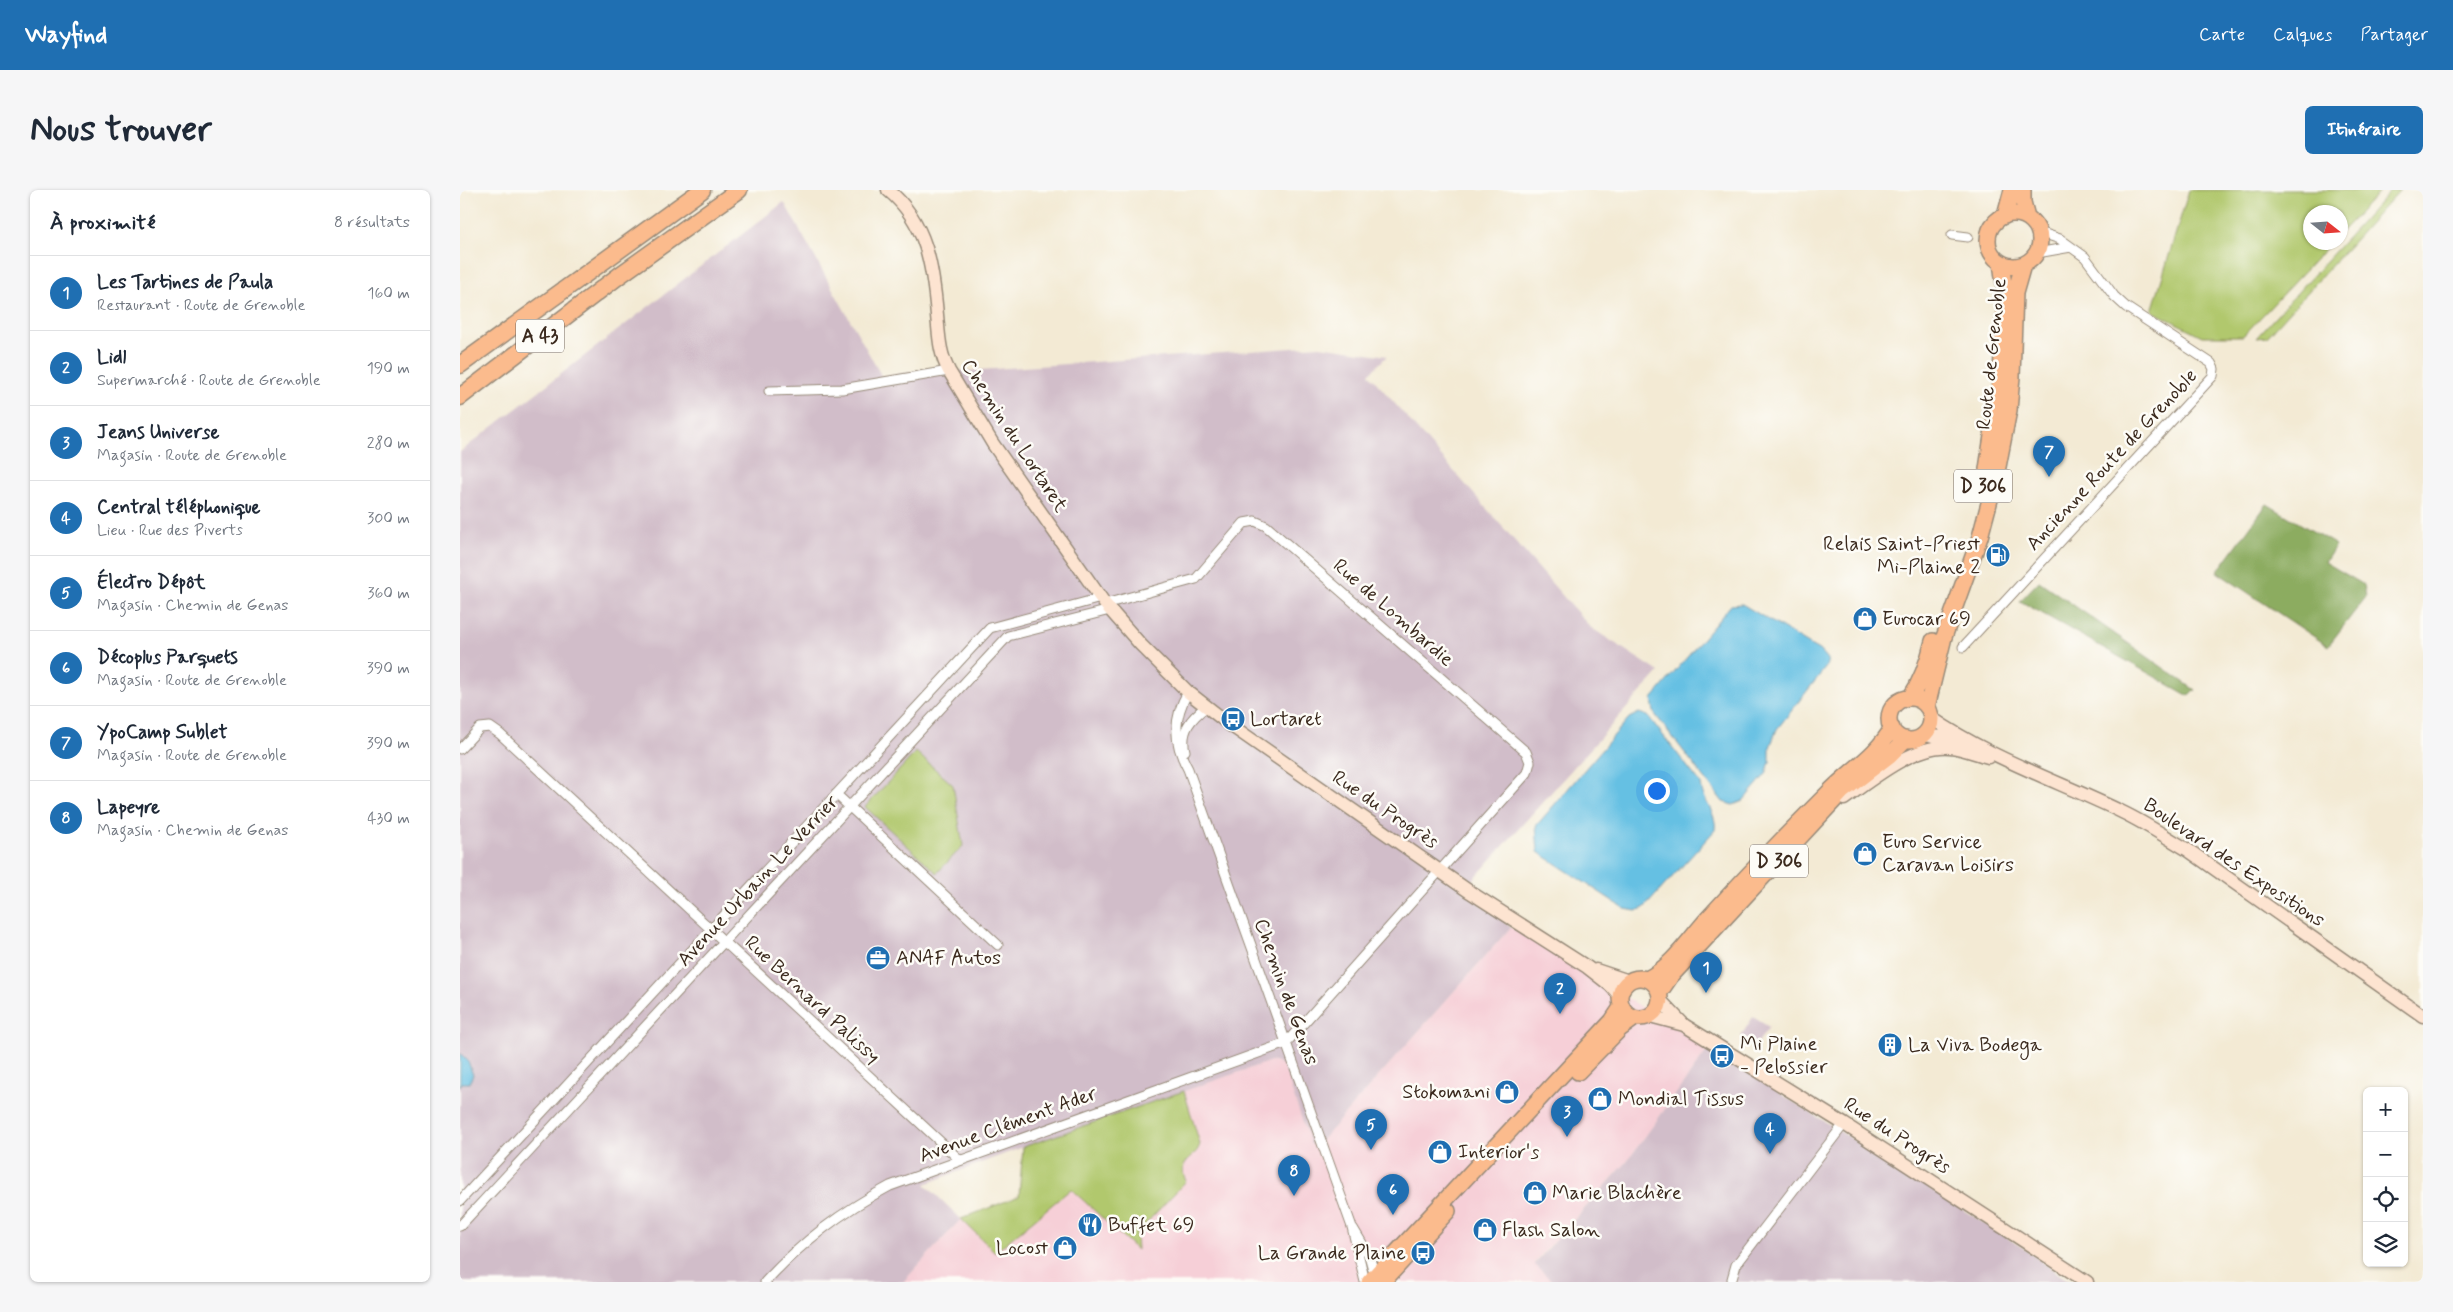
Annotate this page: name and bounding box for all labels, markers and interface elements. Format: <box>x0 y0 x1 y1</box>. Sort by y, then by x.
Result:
text: Wayfind <box>25 20 107 51</box>
text: Carte <box>2199 23 2245 47</box>
text: Calques <box>2273 23 2332 47</box>
text: Partager <box>2360 23 2428 47</box>
button: Itinéraire <box>2305 106 2423 154</box>
text: Nous trouver <box>30 107 212 153</box>
north arrow <box>2303 205 2348 250</box>
text: À proximité <box>50 209 156 237</box>
text: 8 résultats <box>334 212 410 233</box>
text: Les Tartines de Paula <box>97 270 273 295</box>
street label: Route de Grenoble <box>1971 277 2013 431</box>
text: 1 <box>62 283 70 304</box>
text: 160 m <box>367 283 410 304</box>
text: Restaurant · Route de Grenoble <box>97 295 305 316</box>
road number: A 43 <box>516 320 564 352</box>
text: Lidl <box>97 345 126 370</box>
street label: Chemin du Lortaret <box>954 354 1074 518</box>
text: 2 <box>62 358 70 379</box>
text: 190 m <box>367 358 410 379</box>
street label: Ancienne Route de Grenoble <box>2020 363 2204 557</box>
text: Supermarché · Route de Grenoble <box>97 370 321 391</box>
text: Jeans Universe <box>97 420 219 445</box>
text: 3 <box>62 433 70 454</box>
text: 280 m <box>367 433 410 454</box>
pin: 7 <box>2033 436 2065 477</box>
text: Magasin · Route de Grenoble <box>97 445 287 466</box>
road number: D 306 <box>1954 470 2012 502</box>
text: Central téléphonique <box>97 495 261 520</box>
text: 4 <box>61 508 71 529</box>
text: 300 m <box>367 508 410 529</box>
text: Lieu · Rue des Piverts <box>97 520 243 541</box>
place label: Relais Saint-Priest Mi-Plaine 2 <box>1823 531 1980 581</box>
fuel station icon: Relais Saint-Priest Mi-Plaine 2 <box>1985 542 2011 568</box>
street label: Rue de Lombardie <box>1327 553 1459 673</box>
text: Électro Dépôt <box>97 570 206 595</box>
text: 5 <box>61 583 71 604</box>
text: 360 m <box>367 583 410 604</box>
text: Magasin · Chemin de Genas <box>97 595 288 616</box>
shop icon: Eurocar 69 <box>1852 606 1878 632</box>
place label: Eurocar 69 <box>1882 606 1971 633</box>
text: Décoplus Parquets <box>97 645 238 670</box>
text: 6 <box>62 658 70 679</box>
text: 390 m <box>367 658 410 679</box>
text: Magasin · Route de Grenoble <box>97 670 287 691</box>
bus stop icon: Lortaret <box>1220 706 1246 732</box>
place label: Lortaret <box>1250 706 1322 733</box>
text: YpoCamp Sublet <box>97 720 227 745</box>
text: 7 <box>61 733 71 754</box>
text: 390 m <box>367 733 410 754</box>
text: Magasin · Route de Grenoble <box>97 745 287 766</box>
street label: Rue du Progrès <box>1327 764 1444 856</box>
your location <box>1644 778 1670 804</box>
street label: Avenue Urbain Le Verrier <box>671 789 845 973</box>
street label: Boulevard des Expositions <box>2138 792 2330 934</box>
text: Lapeyre <box>97 795 160 820</box>
text: 8 <box>61 808 71 829</box>
text: 430 m <box>367 808 410 829</box>
text: Magasin · Chemin de Genas <box>97 820 288 841</box>
place label: Euro Service Caravan Loisirs <box>1882 829 2014 879</box>
shop icon: Euro Service Caravan Loisirs <box>1852 841 1878 867</box>
road number: D 306 <box>1750 844 1808 878</box>
street label: Chemin de Genas <box>1247 915 1325 1069</box>
street label: Rue Bernard Palissy <box>738 930 886 1070</box>
office icon: ANAF Autos <box>865 945 891 971</box>
place label: ANAF Autos <box>896 945 1001 972</box>
pin: 1 <box>1690 952 1722 993</box>
pin: 2 <box>1544 973 1576 1014</box>
place label: Mi Plaine - Pelossier <box>1740 1031 1828 1081</box>
building icon: La Viva Bodega <box>1877 1032 1903 1058</box>
place label: La Viva Bodega <box>1908 1032 2043 1060</box>
bus stop icon: Mi Plaine - Pelossier <box>1709 1043 1735 1069</box>
place label: Stokomani <box>1402 1079 1490 1106</box>
shop icon: Stokomani <box>1494 1079 1520 1105</box>
street label: Avenue Clément Ader <box>915 1080 1101 1170</box>
shop icon: Mondial Tissus <box>1587 1086 1613 1112</box>
place label: Mondial Tissus <box>1618 1086 1744 1113</box>
map controls <box>2363 1087 2408 1267</box>
button: + <box>2363 1087 2408 1132</box>
street label: Rue du Progrès <box>1838 1091 1956 1181</box>
pin: 3 <box>1551 1096 1583 1137</box>
pin: 5 <box>1355 1109 1387 1150</box>
pin: 4 <box>1754 1113 1786 1154</box>
button: − <box>2363 1132 2408 1177</box>
shop icon: Interior's <box>1427 1139 1453 1165</box>
place label: Interior's <box>1458 1139 1539 1166</box>
pin: 8 <box>1278 1155 1310 1196</box>
pin: 6 <box>1377 1174 1409 1215</box>
button: locate <box>2363 1177 2408 1222</box>
shop icon: Marie Blachère <box>1522 1180 1548 1206</box>
place label: Marie Blachère <box>1552 1180 1682 1207</box>
restaurant icon: Buffet 69 <box>1077 1212 1103 1238</box>
place label: Buffet 69 <box>1108 1212 1195 1239</box>
shop icon: Flash Salon <box>1472 1217 1498 1243</box>
place label: Flash Salon <box>1502 1217 1600 1244</box>
button: layers <box>2363 1222 2408 1267</box>
place label: Locost <box>996 1235 1048 1262</box>
shop icon: Locost <box>1052 1235 1078 1261</box>
place label: La Grande Plaine <box>1258 1240 1406 1267</box>
bus stop icon: La Grande Plaine <box>1410 1240 1436 1266</box>

